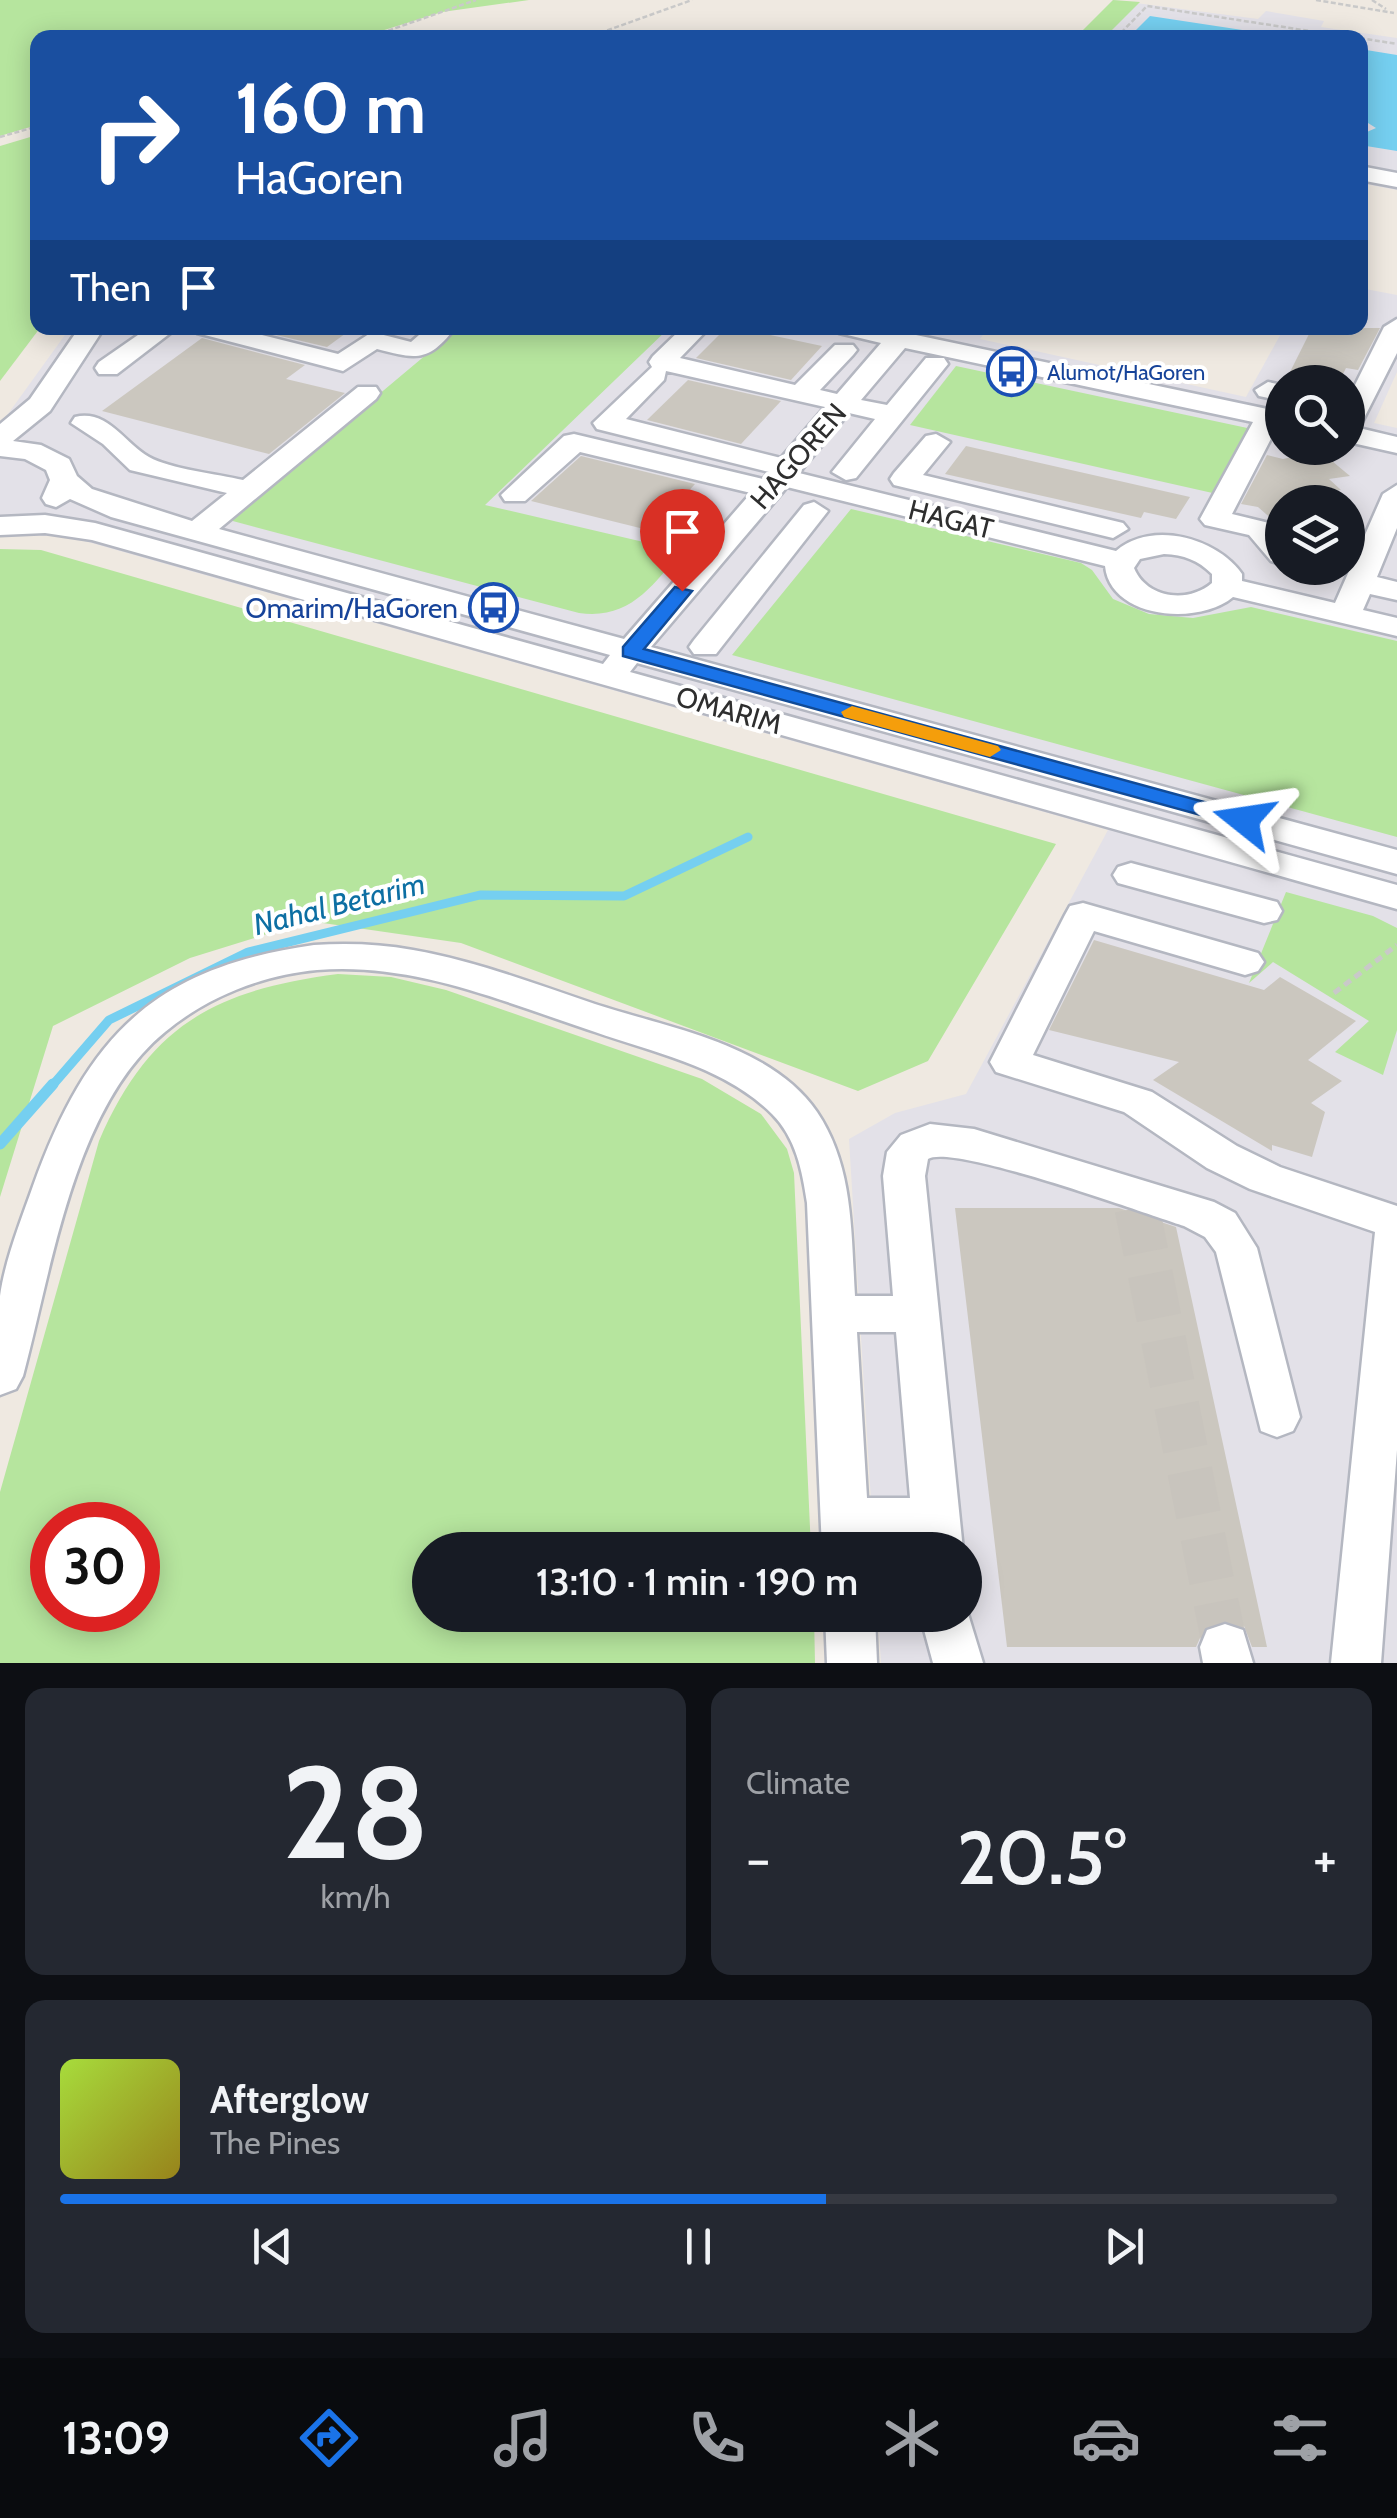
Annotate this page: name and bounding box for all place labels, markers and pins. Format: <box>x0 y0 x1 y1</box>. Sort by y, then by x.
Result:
bus stop icon: Alumot/HaGoren <box>986 346 1038 398</box>
place label: Alumot/HaGoren <box>1047 359 1205 386</box>
pin <box>640 489 725 592</box>
bus stop icon: Omarim/HaGoren <box>467 582 519 634</box>
place label: Omarim/HaGoren <box>245 591 458 625</box>

